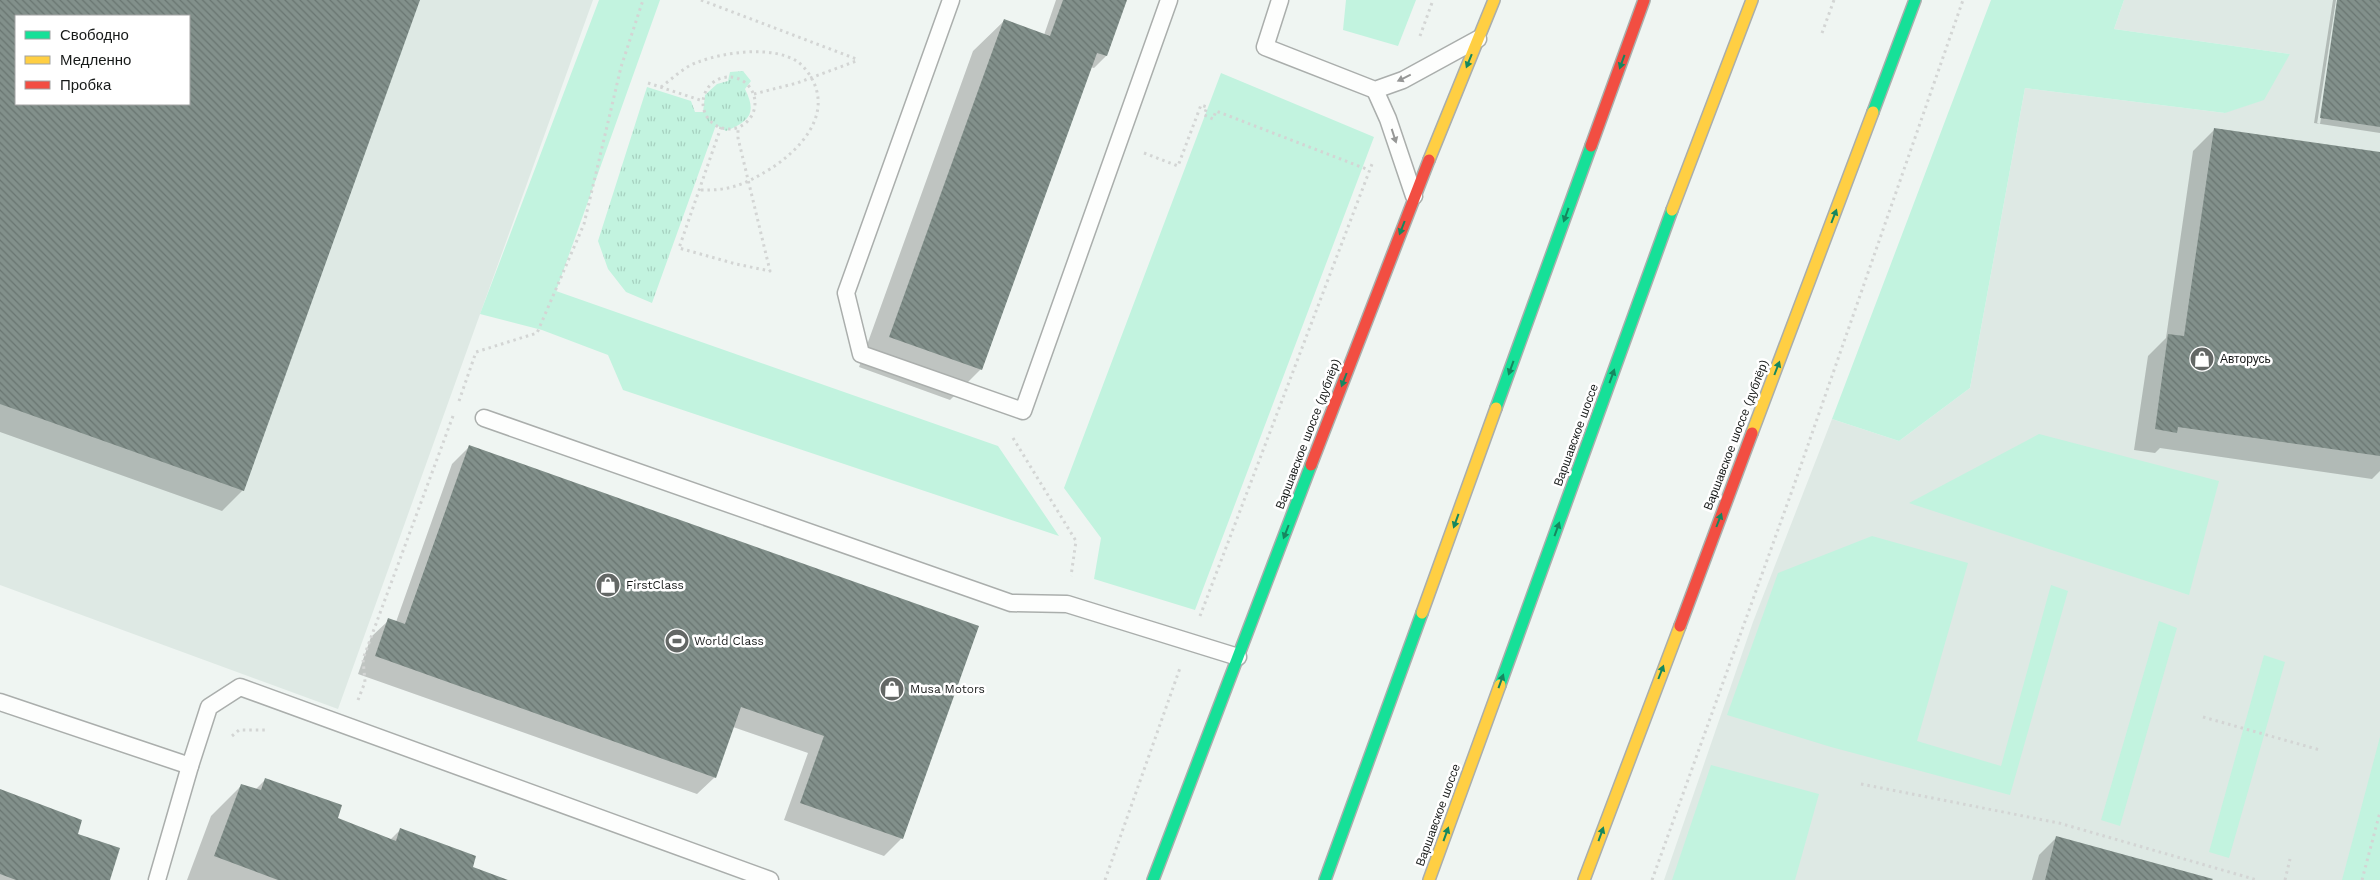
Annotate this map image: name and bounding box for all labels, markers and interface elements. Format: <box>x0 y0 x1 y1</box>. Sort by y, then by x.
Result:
legend <box>15 15 190 105</box>
text: Свободно <box>60 26 129 44</box>
text: Медленно <box>60 51 131 69</box>
one-way arrow <box>1464 54 1472 68</box>
one-way arrow <box>1618 55 1626 70</box>
one-way arrow <box>1397 75 1411 83</box>
text: Пробка <box>60 76 112 94</box>
one-way arrow <box>1391 128 1398 143</box>
one-way arrow <box>1562 208 1570 223</box>
one-way arrow <box>1830 208 1838 223</box>
one-way arrow <box>1397 221 1405 235</box>
shop icon: Авторусь <box>2189 346 2215 372</box>
place label: Авторусь <box>2220 352 2271 366</box>
street label: Варшавское шоссе (дублёр) <box>1273 357 1343 511</box>
street label: Варшавское шоссе (дублёр) <box>1701 358 1771 512</box>
one-way arrow <box>1507 361 1515 376</box>
one-way arrow <box>1773 361 1781 375</box>
one-way arrow <box>1608 368 1616 383</box>
one-way arrow <box>1340 373 1348 388</box>
street label: Варшавское шоссе <box>1551 382 1601 488</box>
one-way arrow <box>1715 512 1723 527</box>
one-way arrow <box>1452 513 1459 528</box>
one-way arrow <box>1553 521 1561 536</box>
one-way arrow <box>1282 525 1290 540</box>
shop icon: FirstClass <box>595 572 621 598</box>
place label: FirstClass <box>626 578 684 592</box>
sports icon: World Class <box>664 628 690 654</box>
place label: World Class <box>694 634 764 648</box>
one-way arrow <box>1657 664 1665 679</box>
one-way arrow <box>1498 674 1505 689</box>
shop icon: Musa Motors <box>879 676 905 702</box>
place label: Musa Motors <box>910 682 985 696</box>
street label: Варшавское шоссе <box>1413 762 1463 868</box>
one-way arrow <box>1442 826 1450 841</box>
one-way arrow <box>1597 826 1605 841</box>

